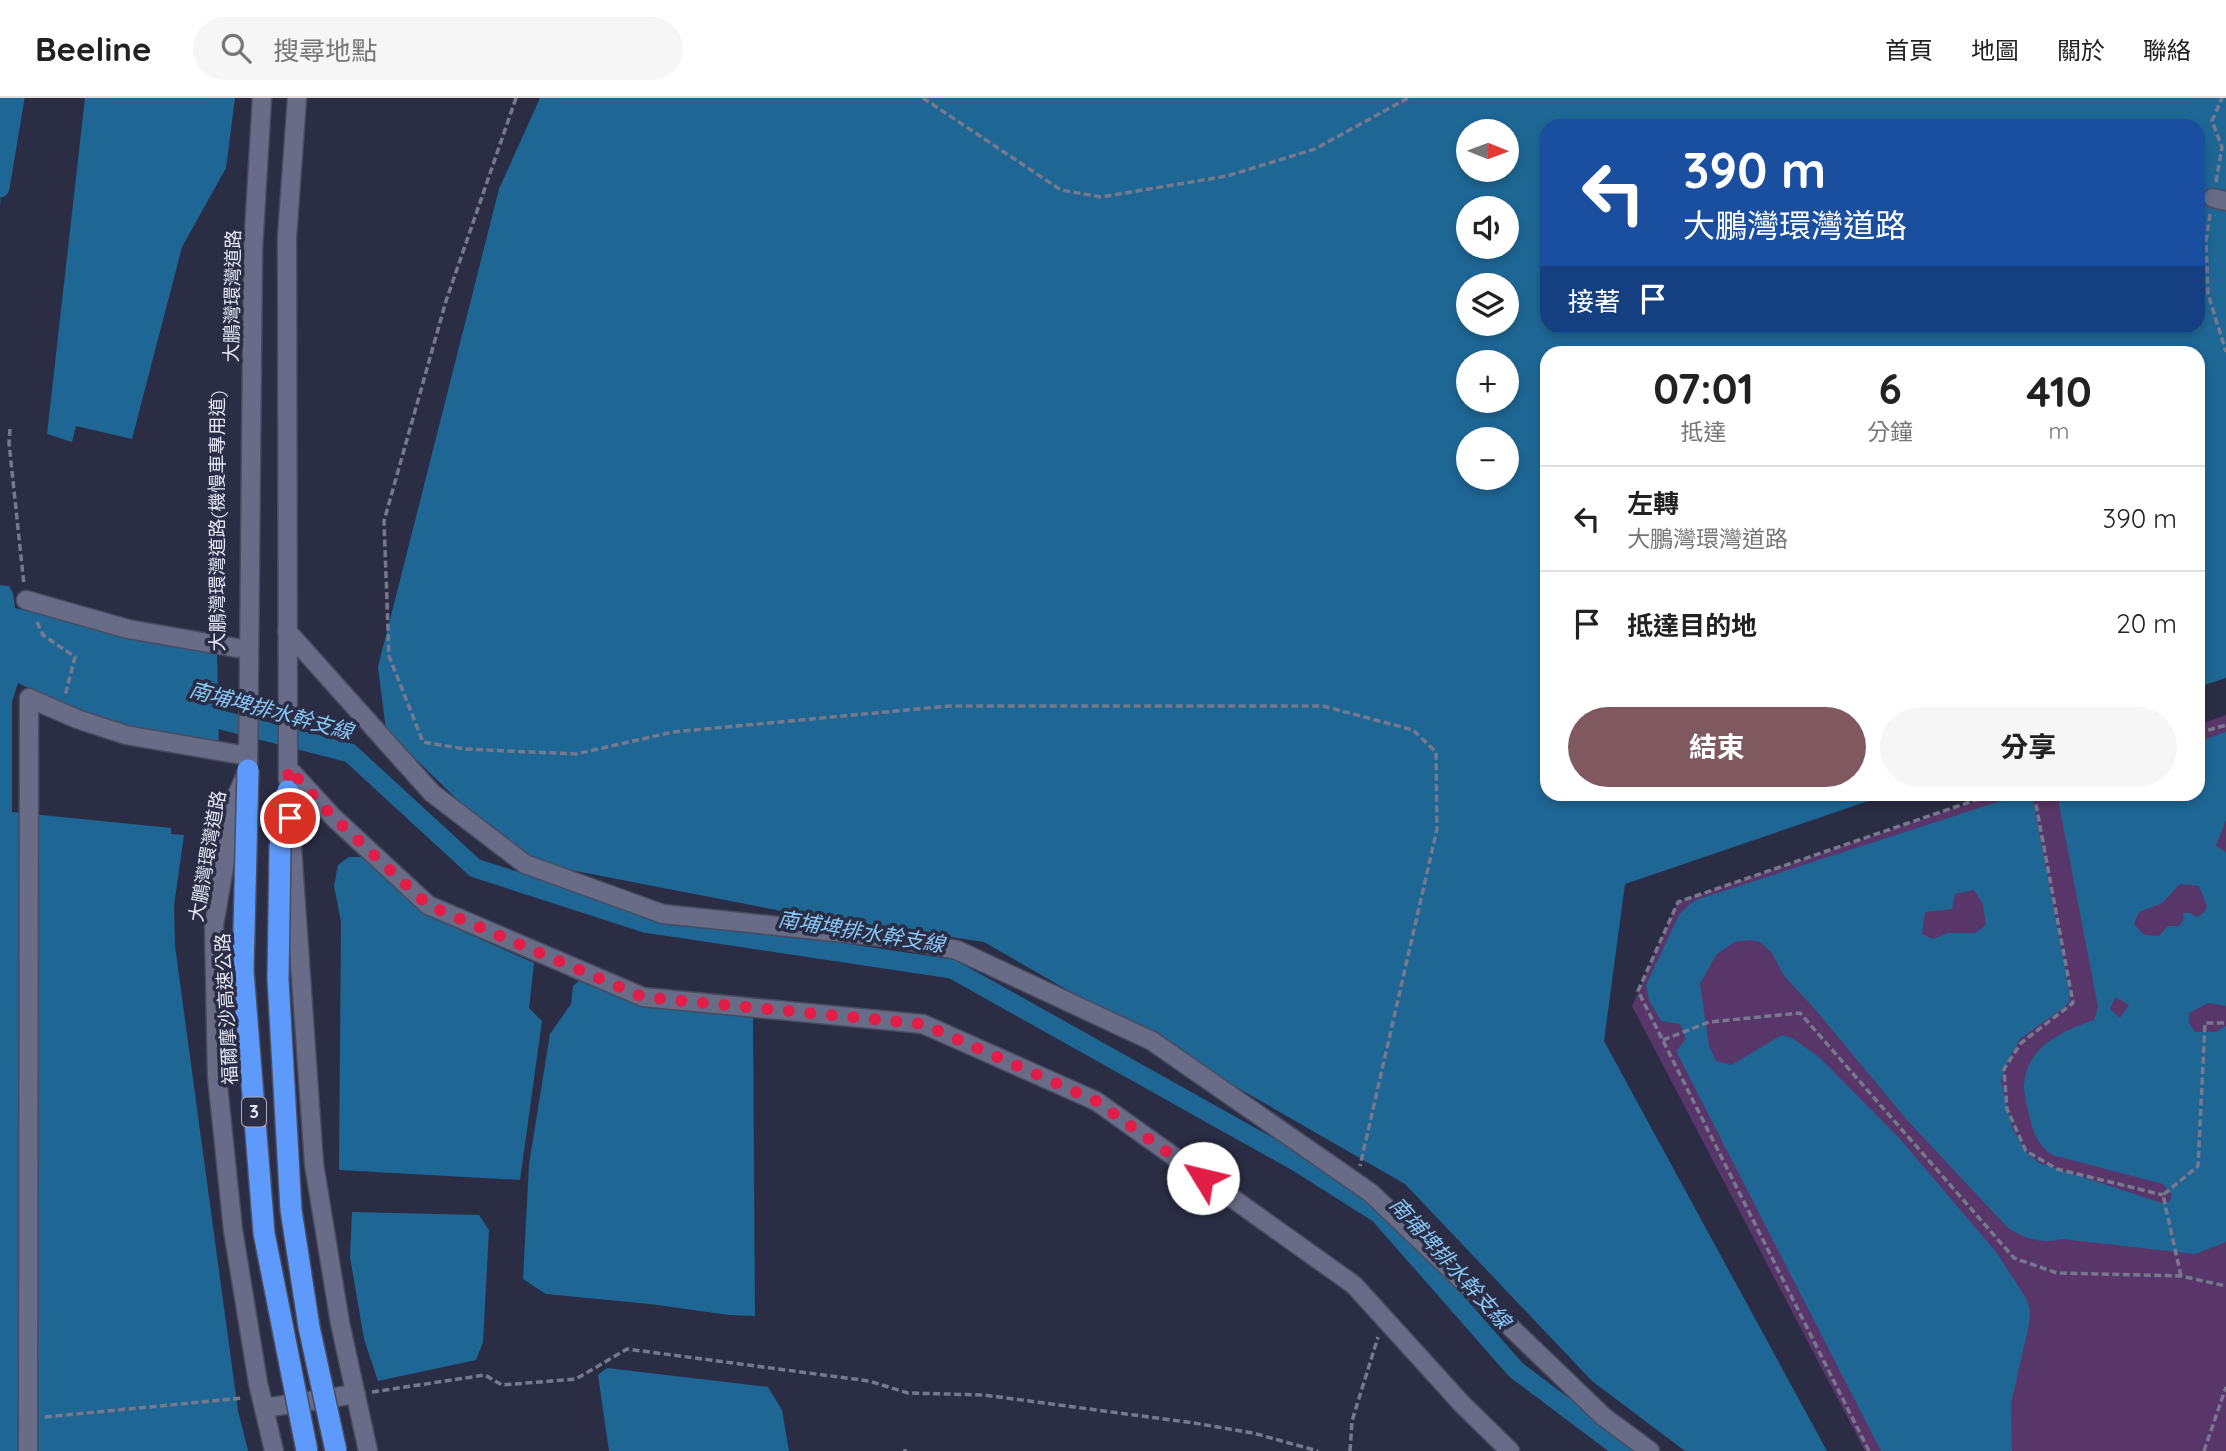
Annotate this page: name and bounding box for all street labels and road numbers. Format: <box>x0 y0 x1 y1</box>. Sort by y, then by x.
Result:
street label: 大鵬灣環灣道路 <box>219 229 245 363</box>
street label: 大鵬灣環灣道路(機慢車專用道) <box>205 390 229 652</box>
street label: 大鵬灣環灣道路 <box>184 788 230 924</box>
street label: 福爾摩沙高速公路 <box>210 932 242 1086</box>
road number: 3 <box>242 1098 266 1126</box>

